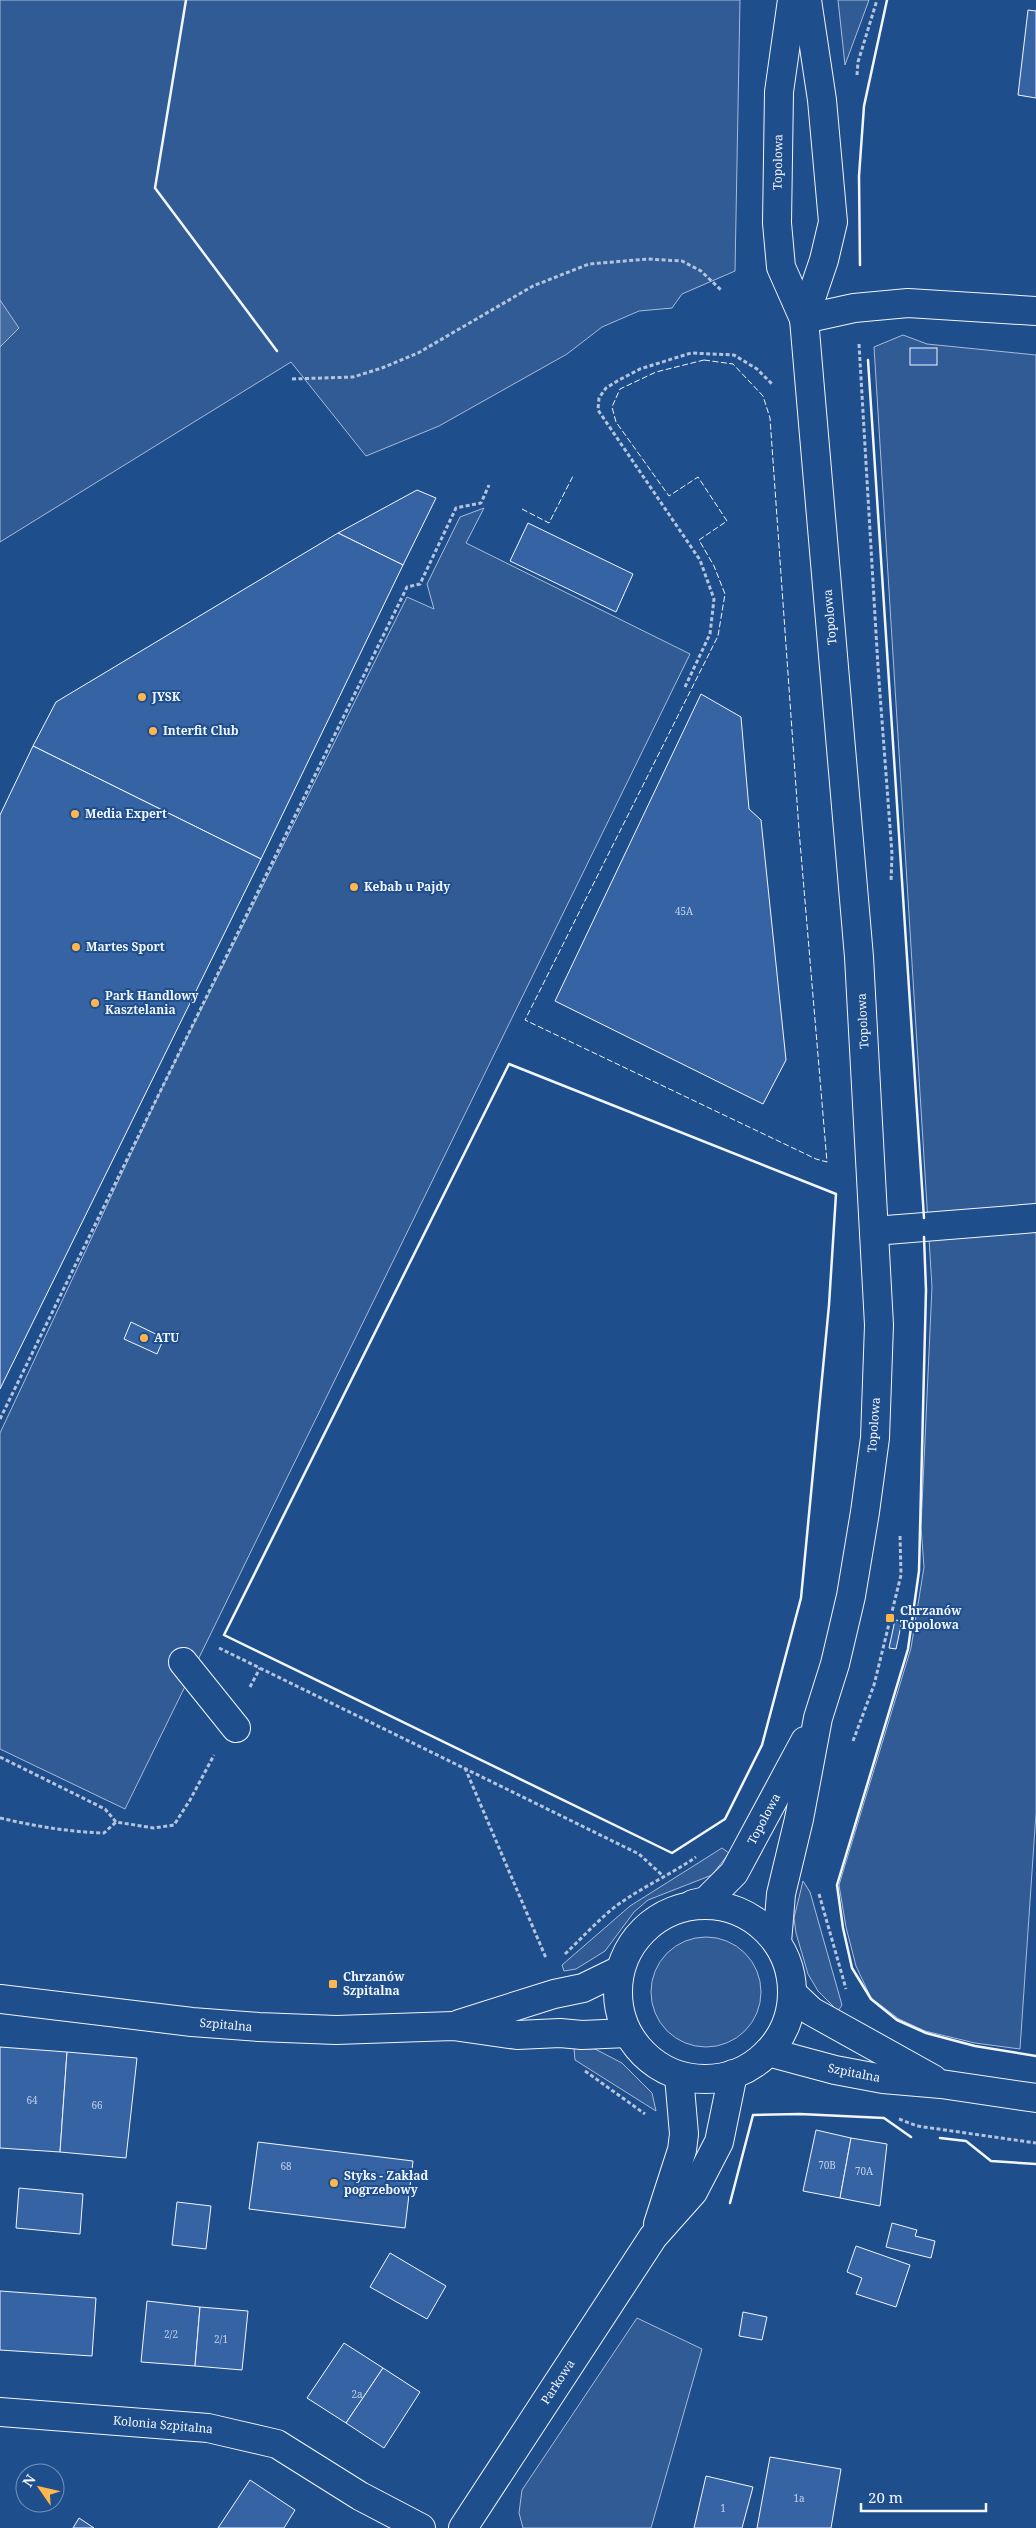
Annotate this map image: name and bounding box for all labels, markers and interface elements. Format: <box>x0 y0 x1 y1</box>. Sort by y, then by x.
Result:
street label: Topolowa <box>769 134 786 190</box>
street label: Topolowa <box>819 588 840 646</box>
place label: JYSK <box>151 688 181 705</box>
marker: JYSK <box>136 691 148 703</box>
place label: Interfit Club <box>163 722 239 739</box>
marker: Interfit Club <box>147 725 159 737</box>
place label: Media Expert <box>85 805 167 822</box>
marker: Media Expert <box>69 808 81 820</box>
place label: Kebab u Pajdy <box>364 878 450 895</box>
marker: Kebab u Pajdy <box>348 881 360 893</box>
house number: 45A <box>675 904 694 918</box>
place label: Martes Sport <box>86 938 165 955</box>
marker: Martes Sport <box>70 941 82 953</box>
place label: Park Handlowy Kasztelania <box>105 987 199 1018</box>
street label: Topolowa <box>853 993 872 1049</box>
marker: Park Handlowy Kasztelania <box>89 997 101 1009</box>
place label: ATU <box>154 1329 179 1346</box>
marker: ATU <box>138 1332 150 1344</box>
street label: Topolowa <box>863 1396 884 1453</box>
place label: Chrzanów Topolowa <box>900 1602 962 1633</box>
marker: Chrzanów Topolowa <box>884 1612 896 1624</box>
street label: Topolowa <box>743 1790 784 1847</box>
place label: Chrzanów Szpitalna <box>343 1968 405 1999</box>
marker: Chrzanów Szpitalna <box>327 1978 339 1990</box>
street label: Szpitalna <box>199 2014 253 2035</box>
street label: Szpitalna <box>826 2059 882 2086</box>
house number: 64 <box>26 2093 38 2107</box>
house number: 66 <box>91 2098 103 2112</box>
house number: 70B <box>818 2158 836 2172</box>
house number: 68 <box>280 2159 292 2173</box>
house number: 70A <box>855 2164 874 2178</box>
place label: Styks - Zakład pogrzebowy <box>344 2167 428 2198</box>
marker: Styks - Zakład pogrzebowy <box>328 2177 340 2189</box>
house number: 2/2 <box>164 2327 178 2341</box>
house number: 2/1 <box>214 2332 228 2346</box>
street label: Parkowa <box>537 2356 579 2408</box>
house number: 2a <box>351 2387 363 2401</box>
street label: Kolonia Szpitalna <box>112 2412 214 2437</box>
north arrow <box>15 2463 65 2513</box>
text: N <box>18 2471 40 2490</box>
scale bar <box>861 2480 986 2512</box>
text: 20 m <box>868 2487 903 2507</box>
house number: 1a <box>793 2491 805 2505</box>
house number: 1 <box>720 2501 726 2515</box>

